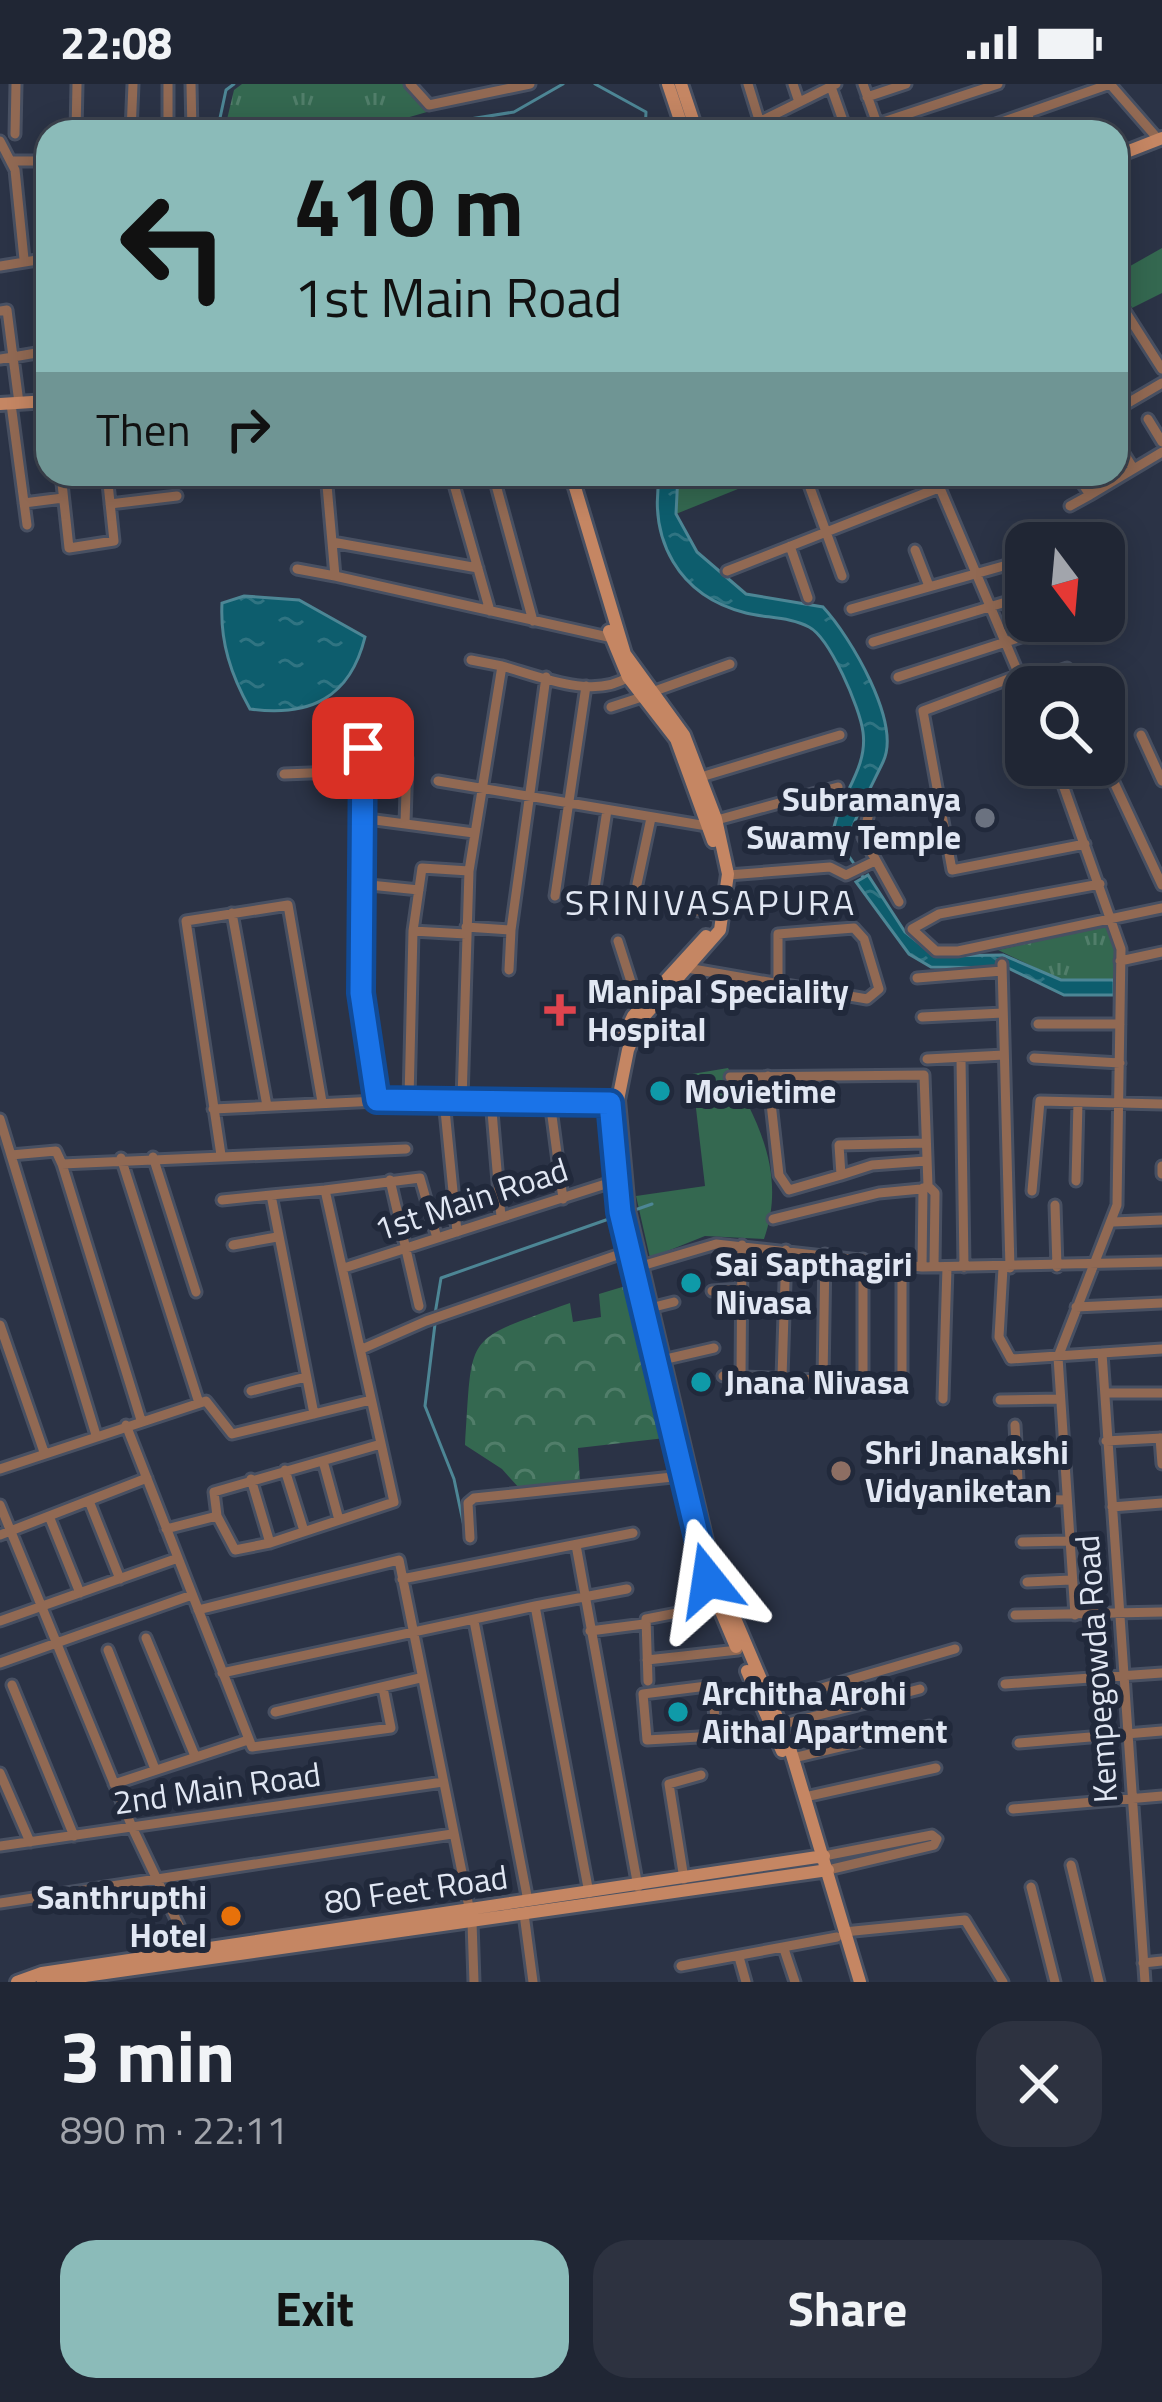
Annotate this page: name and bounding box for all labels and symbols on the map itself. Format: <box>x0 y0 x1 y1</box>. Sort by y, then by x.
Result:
north arrow <box>1005 522 1125 642</box>
pin <box>312 697 414 799</box>
place label: Subramanya Swamy Temple <box>746 774 961 862</box>
marker: Subramanya Swamy Temple <box>972 805 998 831</box>
district label: SRINIVASAPURA <box>565 874 857 929</box>
place label: Manipal Speciality Hospital <box>587 966 849 1054</box>
marker: Manipal Speciality Hospital <box>544 994 576 1026</box>
place label: Movietime <box>684 1066 836 1116</box>
marker: Movietime <box>647 1078 673 1104</box>
street label: 1st Main Road <box>368 1144 574 1254</box>
place label: Sai Sapthagiri Nivasa <box>715 1239 912 1327</box>
marker: Sai Sapthagiri Nivasa <box>678 1270 704 1296</box>
place label: Jnana Nivasa <box>725 1357 909 1407</box>
marker: Jnana Nivasa <box>688 1369 714 1395</box>
place label: Shri Jnanakshi Vidyaniketan <box>865 1427 1069 1515</box>
marker: Shri Jnanakshi Vidyaniketan <box>828 1458 854 1484</box>
position arrow <box>645 1517 771 1643</box>
street label: Kempegowda Road <box>1062 1533 1130 1805</box>
place label: Architha Arohi Aithal Apartment <box>702 1668 947 1756</box>
marker: Architha Arohi Aithal Apartment <box>665 1699 691 1725</box>
street label: 2nd Main Road <box>110 1749 324 1827</box>
street label: 80 Feet Road <box>321 1851 511 1927</box>
place label: Santhrupthi Hotel <box>36 1872 207 1960</box>
marker: Santhrupthi Hotel <box>218 1903 244 1929</box>

